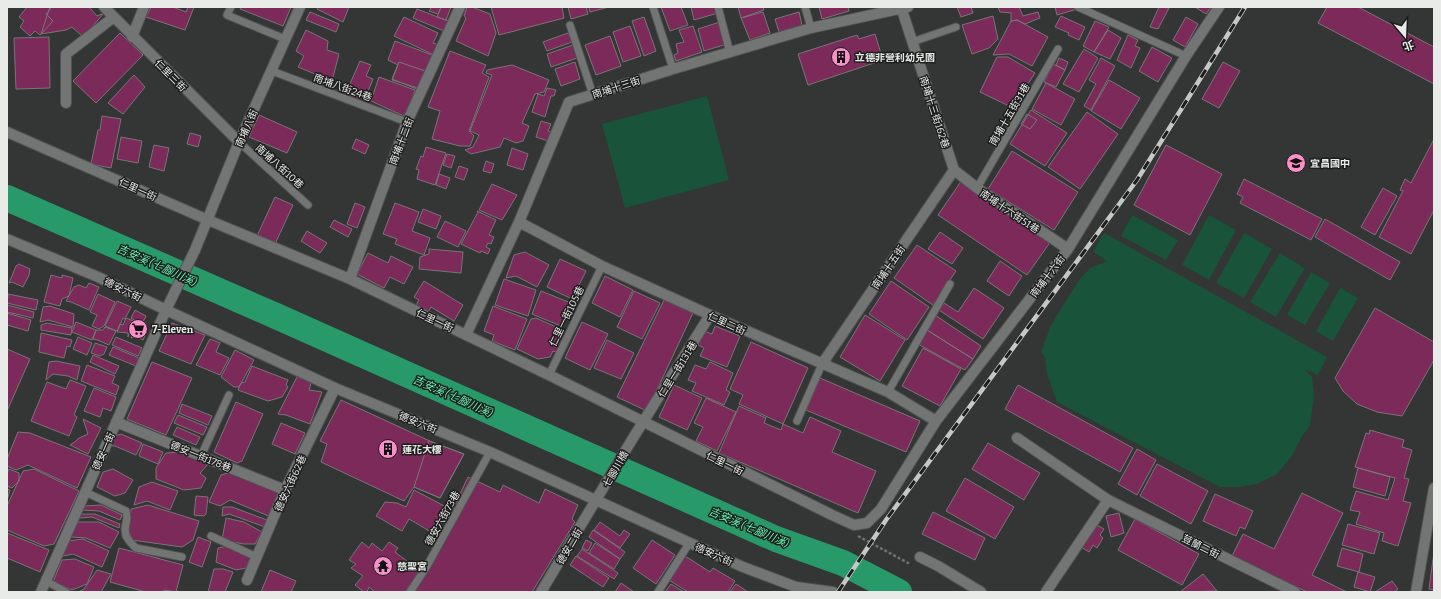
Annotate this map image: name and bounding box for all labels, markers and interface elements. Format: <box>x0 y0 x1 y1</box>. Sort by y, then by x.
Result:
north arrow <box>1385 16 1425 56</box>
text: 北 <box>1401 37 1415 53</box>
building icon: 立德非營利幼兒園 <box>830 46 852 68</box>
place label: 立德非營利幼兒園 <box>855 52 935 64</box>
street label: 仁里三街 <box>152 57 189 94</box>
street label: 南埔八街24巷 <box>312 72 374 104</box>
street label: 南埔十三街 <box>591 75 642 101</box>
street label: 南埔十三街162巷 <box>917 75 951 150</box>
street label: 南埔十五街31巷 <box>987 81 1033 148</box>
street label: 南埔八街 <box>233 108 261 149</box>
street label: 南埔十二街 <box>387 116 416 167</box>
street label: 南埔八街10巷 <box>253 142 306 191</box>
school or university icon: 宜昌國中 <box>1285 152 1307 174</box>
place label: 宜昌國中 <box>1310 158 1350 170</box>
street label: 仁里一街 <box>117 176 158 204</box>
street label: 南埔十六街51巷 <box>977 187 1042 236</box>
water label: 吉安溪 (七腳川溪) <box>115 242 199 289</box>
street label: 南埔十五街 <box>870 243 908 292</box>
street label: 南埔十六街 <box>1028 253 1068 300</box>
street label: 德安六街 <box>102 276 143 304</box>
street label: 仁里一街105巷 <box>547 284 587 349</box>
street label: 仁里一街 <box>414 307 455 335</box>
street label: 仁里二街 <box>706 310 747 338</box>
supermarket icon: 7-Eleven <box>127 318 149 340</box>
place label: 7-Eleven <box>152 324 194 336</box>
street label: 仁里一街131巷 <box>656 339 700 400</box>
water label: 吉安溪 (七腳川溪) <box>411 373 495 420</box>
street label: 德安六街 <box>397 410 438 436</box>
street label: 德安一街 <box>90 431 118 472</box>
building icon: 蓮花大樓 <box>377 438 399 460</box>
street label: 德安一街178巷 <box>168 439 233 475</box>
place label: 蓮花大樓 <box>402 444 442 456</box>
street label: 七腳川橋 <box>601 449 631 490</box>
street label: 仁里一街 <box>704 450 745 478</box>
street label: 德安六街62巷 <box>273 453 309 514</box>
street label: 德安六街73巷 <box>423 489 463 548</box>
water label: 吉安溪 (七腳川溪) <box>707 505 791 550</box>
street label: 德安二街 <box>554 526 585 567</box>
street label: 荳蘭二街 <box>1180 533 1221 561</box>
street label: 德安六街 <box>693 541 734 569</box>
temple icon: 慈聖宮 <box>372 555 394 577</box>
place label: 慈聖宮 <box>397 561 427 573</box>

